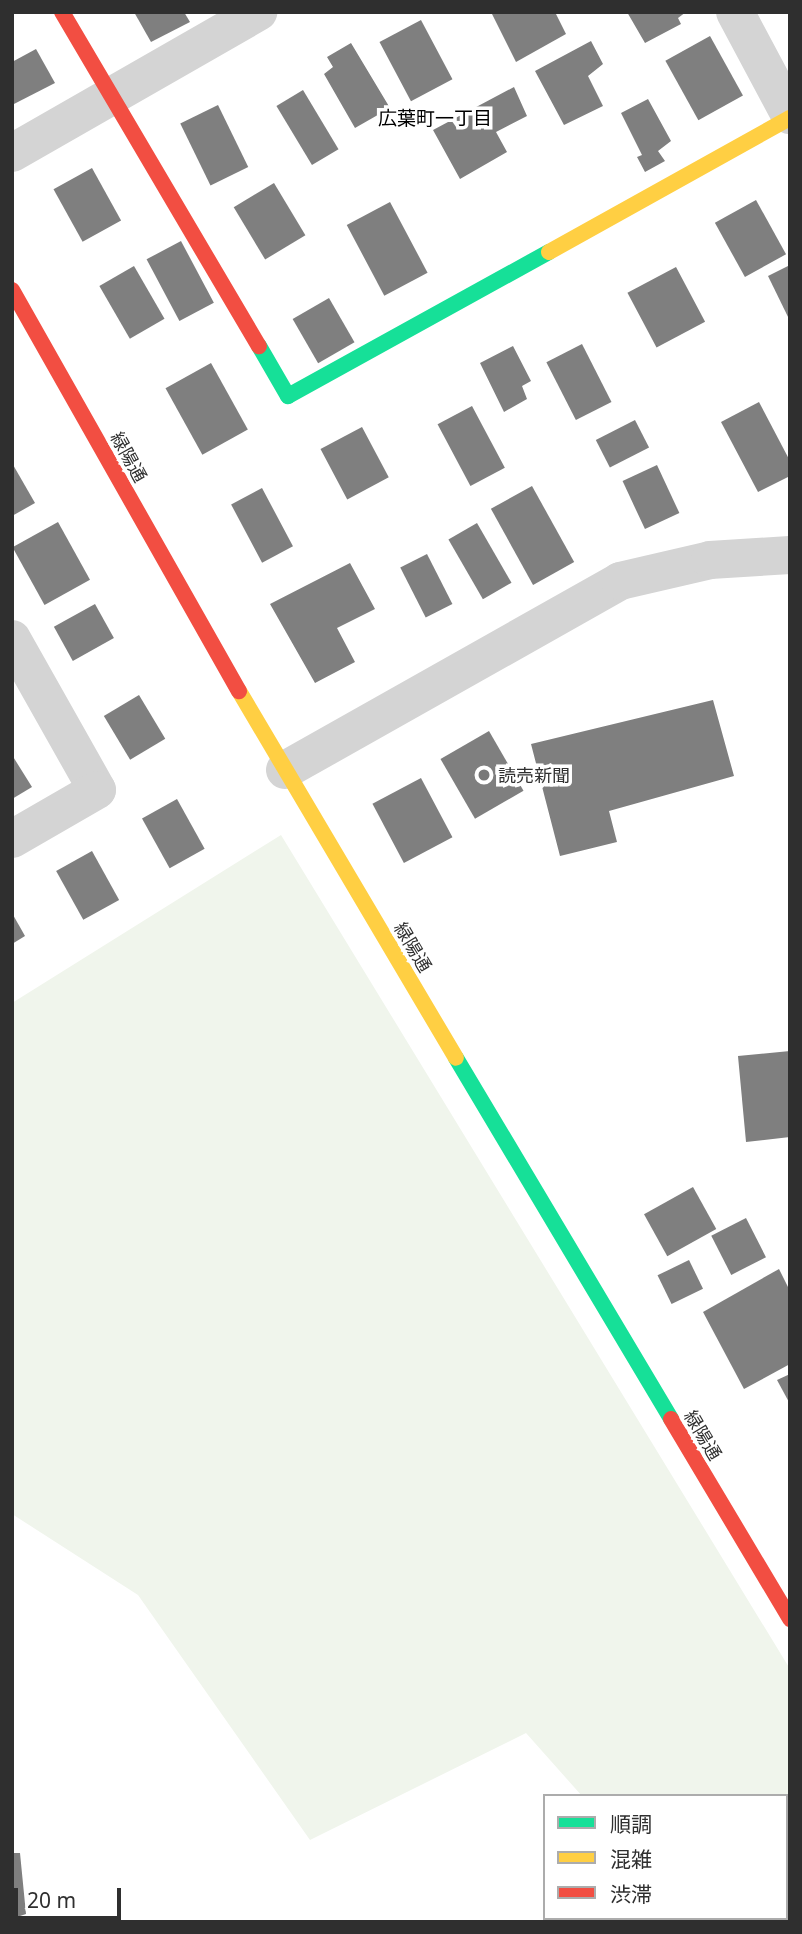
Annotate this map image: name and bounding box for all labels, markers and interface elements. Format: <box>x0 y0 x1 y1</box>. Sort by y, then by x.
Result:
district label: 広葉町一丁目 <box>378 108 492 130</box>
street label: 緑陽通 <box>106 428 152 486</box>
place label: 読売新聞 <box>498 764 570 786</box>
marker: 読売新聞 <box>476 767 492 783</box>
street label: 緑陽通 <box>390 918 436 976</box>
street label: 緑陽通 <box>680 1406 726 1464</box>
legend <box>543 1794 788 1920</box>
text: 順調 <box>610 1810 652 1838</box>
text: 混雑 <box>610 1845 652 1873</box>
scale bar <box>18 1874 124 1918</box>
text: 渋滞 <box>610 1880 652 1908</box>
text: 20 m <box>27 1886 76 1914</box>

